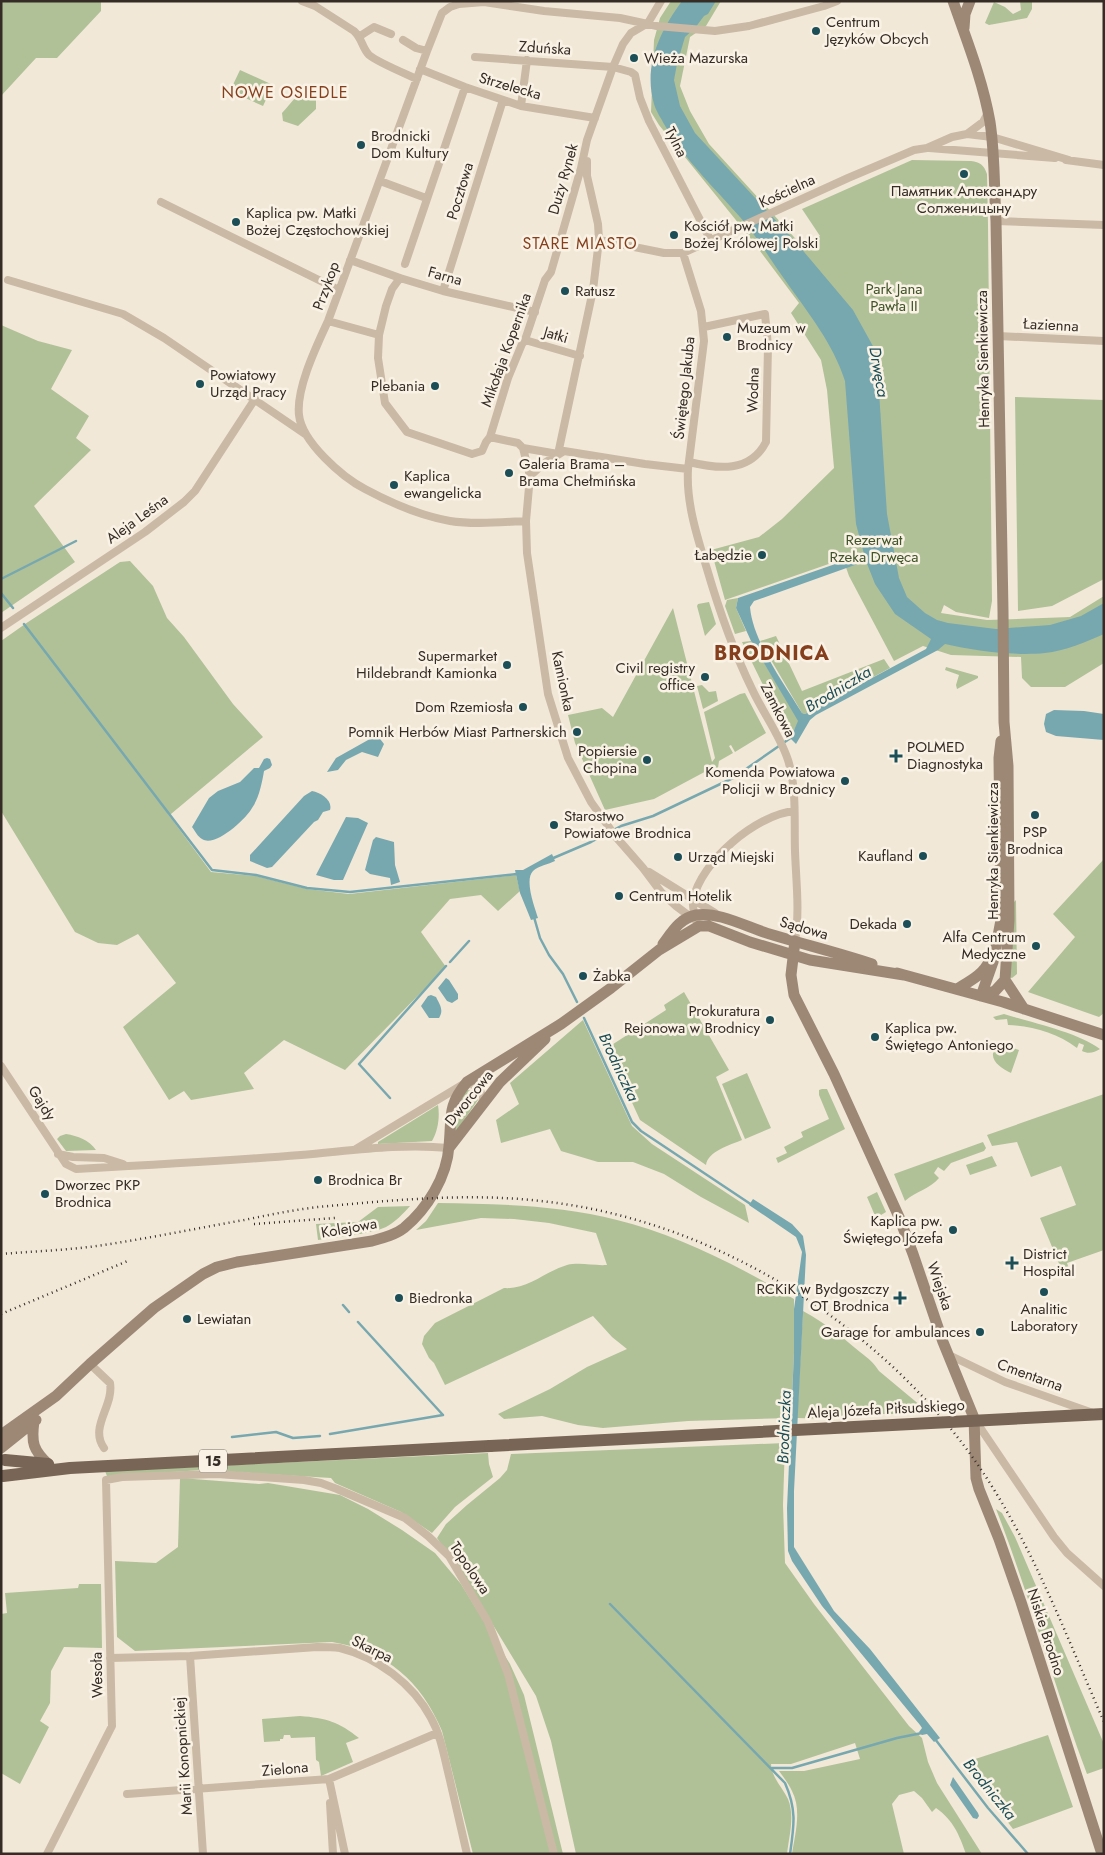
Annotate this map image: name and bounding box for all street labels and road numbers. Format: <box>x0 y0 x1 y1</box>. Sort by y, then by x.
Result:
street label: Zduńska <box>518 35 572 61</box>
street label: Strzelecka <box>476 67 544 105</box>
street label: Tylna <box>659 123 693 161</box>
street label: Duży Rynek <box>542 140 584 217</box>
street label: Pocztowa <box>441 160 479 222</box>
street label: Kościelna <box>755 168 819 214</box>
street label: Przykop <box>307 258 345 313</box>
street label: Farna <box>425 261 465 291</box>
street label: Mikołaja Kopernika <box>475 290 537 410</box>
street label: Henryka Sienkiewicza <box>971 290 995 428</box>
street label: Łazienna <box>1022 313 1079 337</box>
street label: Jatki <box>539 320 571 349</box>
street label: Świętego Jakuba <box>668 335 700 441</box>
street label: Wodna <box>741 367 765 413</box>
street label: Aleja Leśna <box>101 489 173 549</box>
street label: Kamionka <box>546 649 580 713</box>
street label: Zamkowa <box>755 679 801 741</box>
street label: Henryka Sienkiewicza <box>982 782 1004 920</box>
street label: Sądowa <box>777 911 831 945</box>
street label: Dworcowa <box>440 1065 498 1131</box>
street label: Gajdy <box>23 1081 62 1125</box>
street label: Kolejowa <box>319 1212 379 1244</box>
street label: Wiejska <box>921 1259 959 1313</box>
street label: Cmentarna <box>994 1353 1066 1397</box>
street label: Aleja Józefa Piłsudskiego <box>807 1394 965 1424</box>
road number: 15 <box>199 1450 227 1472</box>
street label: Topolowa <box>444 1537 496 1599</box>
street label: Niskie Brodno <box>1022 1586 1070 1678</box>
street label: Skarpa <box>348 1630 396 1668</box>
street label: Wesoła <box>86 1652 108 1698</box>
street label: Marii Konopnickiej <box>168 1696 198 1816</box>
street label: Zielona <box>261 1756 309 1782</box>

